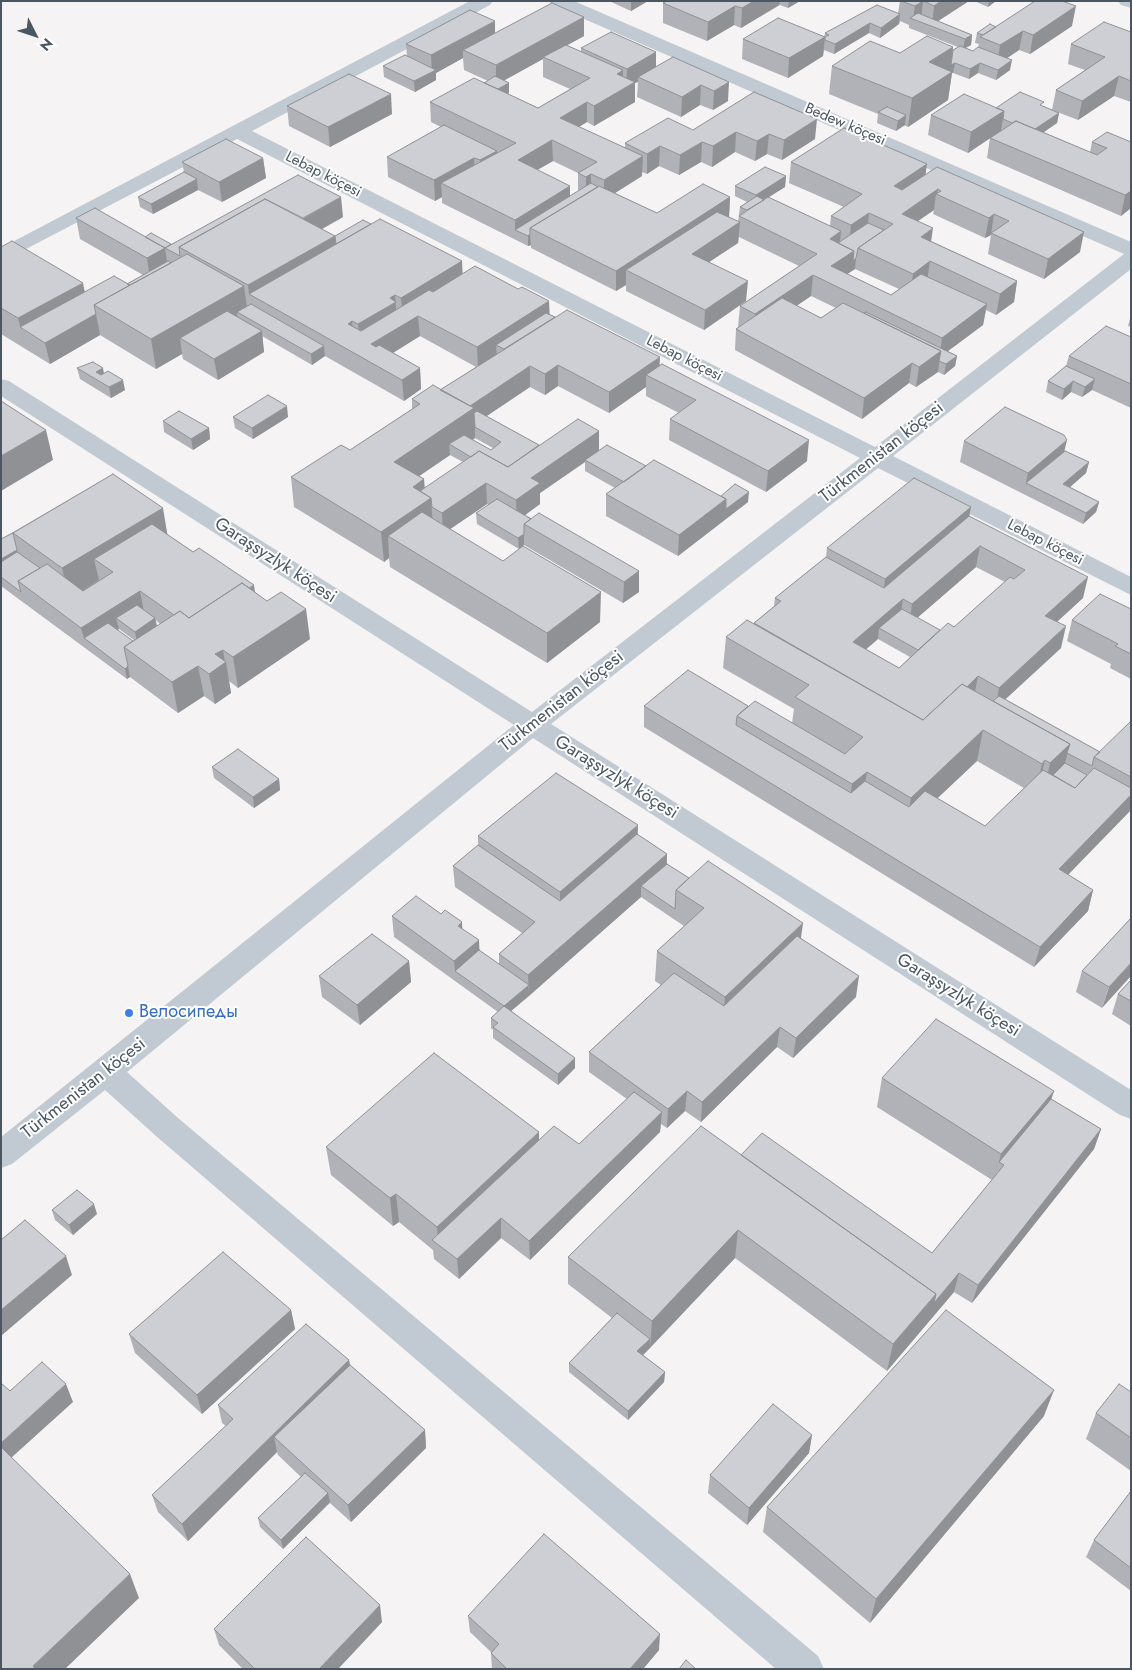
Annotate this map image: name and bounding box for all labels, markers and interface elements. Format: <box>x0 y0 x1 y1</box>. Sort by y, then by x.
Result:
north arrow <box>10 10 60 60</box>
text: N <box>35 34 58 56</box>
street label: Bedew köçesi <box>802 100 888 150</box>
street label: Lebap köçesi <box>282 148 364 202</box>
street label: Lebap köçesi <box>643 332 725 386</box>
street label: Türkmenistan köçesi <box>816 398 948 508</box>
street label: Garaşsyzlyk köçesi <box>210 513 340 609</box>
street label: Lebap köçesi <box>1004 516 1086 570</box>
street label: Türkmenistan köçesi <box>496 647 628 757</box>
street label: Garaşsyzlyk köçesi <box>550 731 682 825</box>
street label: Garaşsyzlyk köçesi <box>892 949 1024 1043</box>
place label: Велосипеды <box>139 1002 238 1024</box>
marker: Велосипеды <box>123 1007 135 1019</box>
street label: Türkmenistan köçesi <box>18 1034 150 1144</box>

